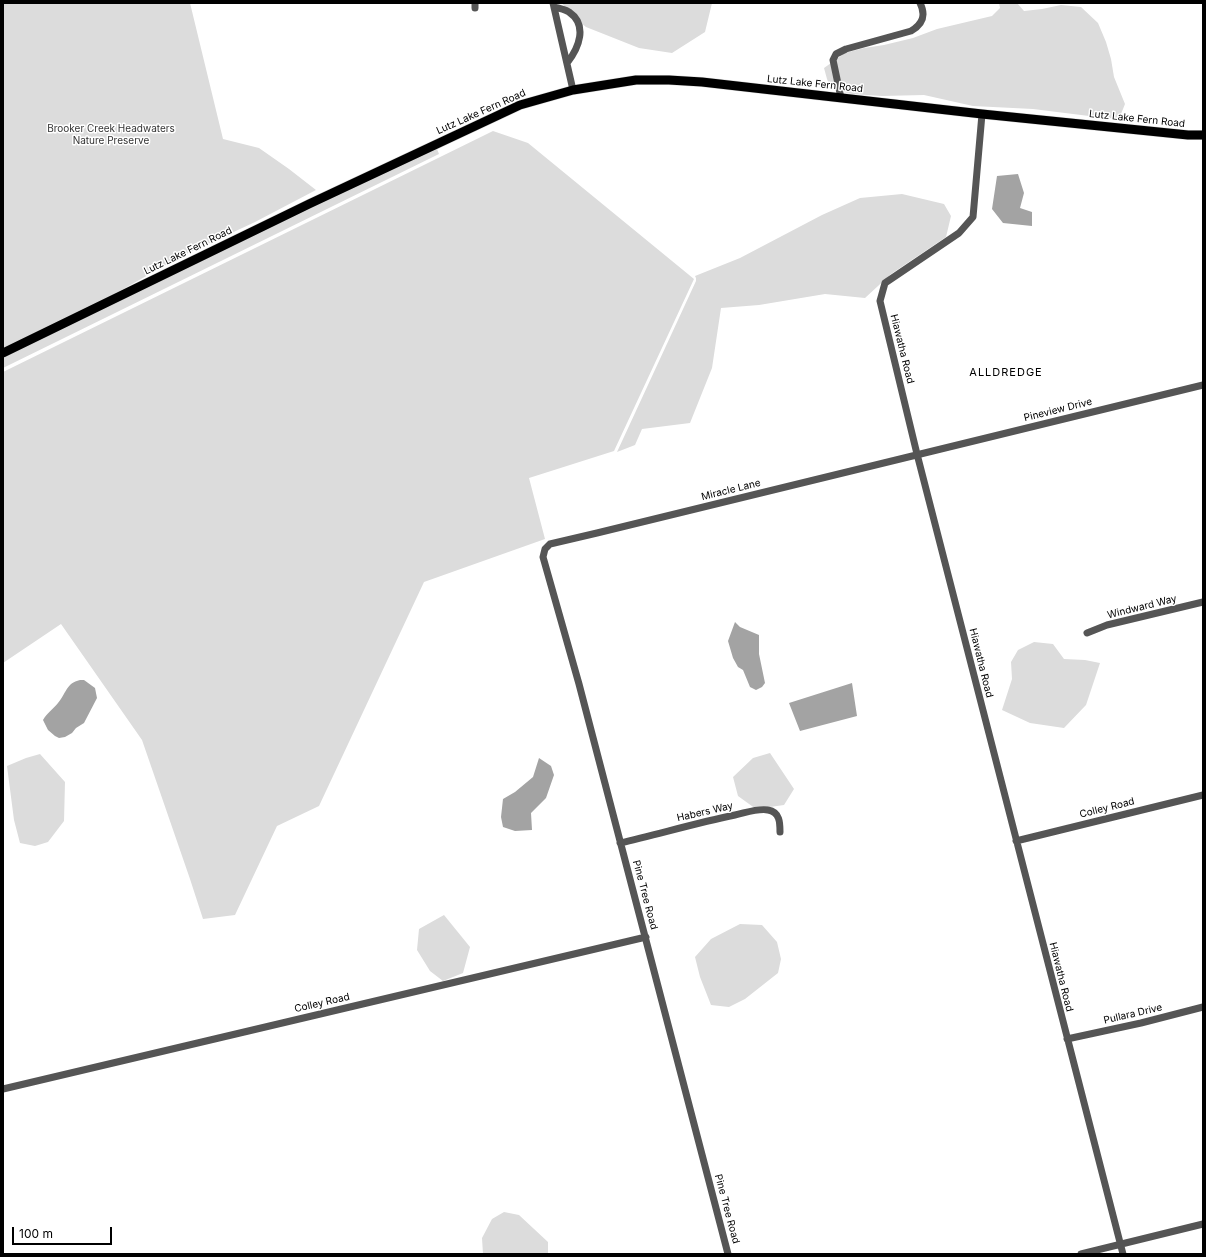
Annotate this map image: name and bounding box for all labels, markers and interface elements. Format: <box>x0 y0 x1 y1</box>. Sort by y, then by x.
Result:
street label: Lutz Lake Fern Road <box>766 73 864 95</box>
street label: Lutz Lake Fern Road <box>435 87 527 137</box>
street label: Lutz Lake Fern Road <box>1088 108 1186 130</box>
park label: Brooker Creek Headwaters Nature Preserve <box>47 123 175 146</box>
street label: Lutz Lake Fern Road <box>142 224 234 278</box>
street label: Hiawatha Road <box>888 313 916 385</box>
district label: ALLDREDGE <box>969 366 1043 380</box>
street label: Pineview Drive <box>1023 396 1093 424</box>
street label: Miracle Lane <box>700 477 762 503</box>
street label: Windward Way <box>1106 593 1178 621</box>
street label: Hiawatha Road <box>967 627 995 699</box>
street label: Colley Road <box>1078 795 1136 821</box>
street label: Habers Way <box>676 800 734 824</box>
street label: Pine Tree Road <box>630 859 660 931</box>
street label: Hiawatha Road <box>1047 941 1075 1013</box>
street label: Colley Road <box>293 991 351 1015</box>
street label: Pullara Drive <box>1103 1001 1163 1027</box>
street label: Pine Tree Road <box>712 1173 742 1245</box>
scale bar <box>14 1219 114 1245</box>
text: 100 m <box>19 1226 53 1241</box>

